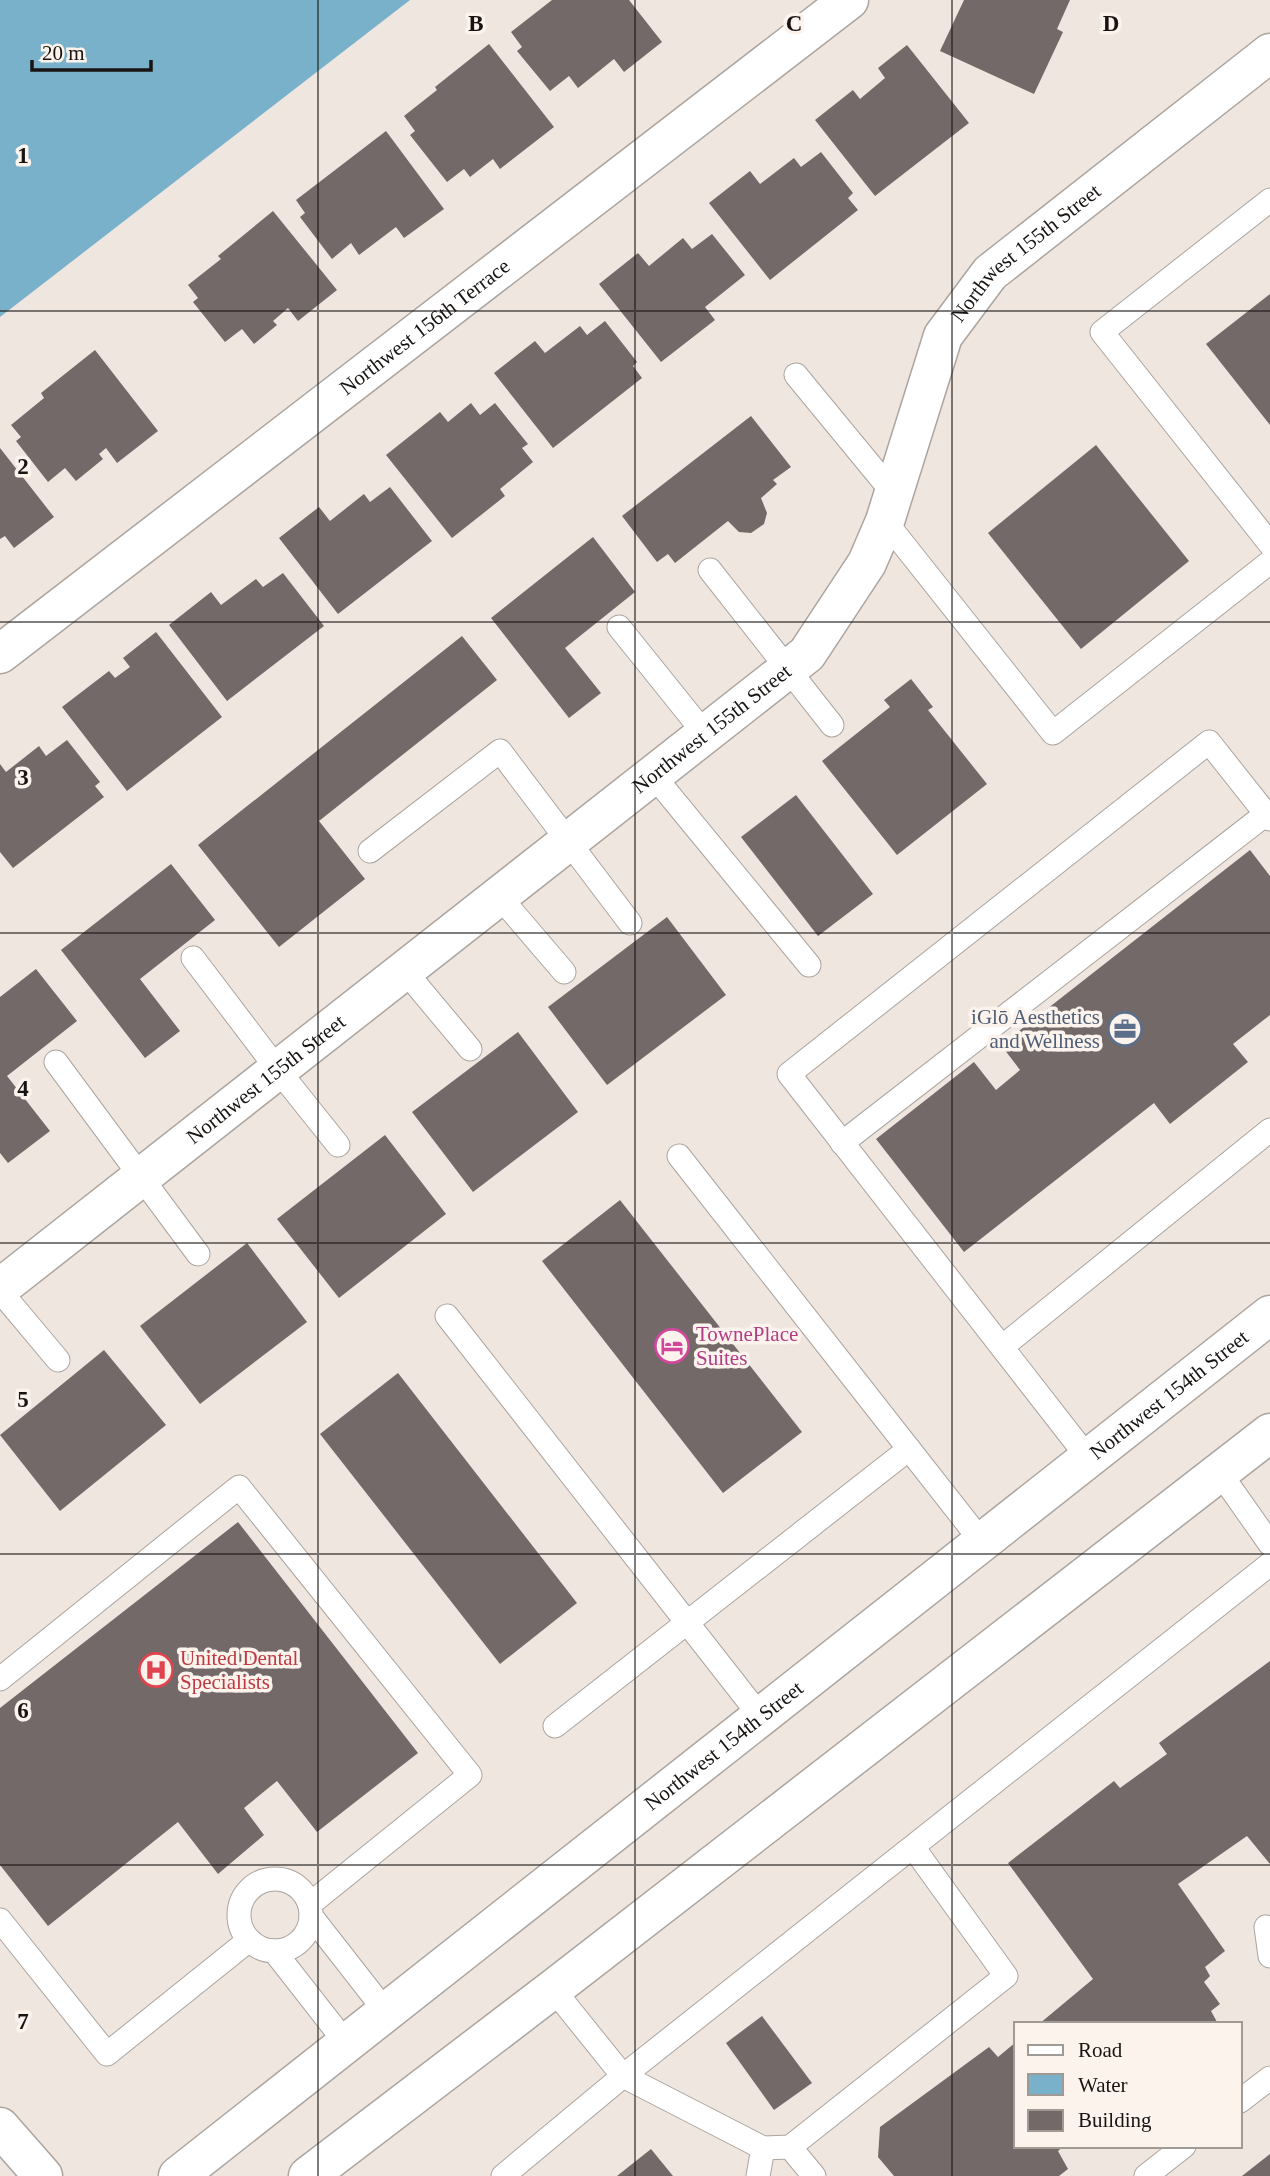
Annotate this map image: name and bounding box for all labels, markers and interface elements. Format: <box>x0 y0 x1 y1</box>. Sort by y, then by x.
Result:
text: B <box>468 11 484 36</box>
text: C <box>786 11 802 36</box>
text: D <box>1103 11 1119 36</box>
scale bar <box>32 28 150 72</box>
text: 20 m <box>42 41 85 65</box>
text: 1 <box>17 143 29 168</box>
street label: Northwest 155th Street <box>946 179 1105 327</box>
street label: Northwest 156th Terrace <box>335 254 514 400</box>
text: 2 <box>17 454 29 479</box>
street label: Northwest 155th Street <box>628 659 796 799</box>
text: 3 <box>17 765 29 790</box>
place label: iGlō Aesthetics and Wellness <box>971 1005 1100 1053</box>
street label: Northwest 155th Street <box>182 1009 350 1149</box>
office icon: iGlō Aesthetics and Wellness <box>1106 1010 1144 1048</box>
text: 4 <box>17 1076 29 1101</box>
place label: TownePlace Suites <box>696 1322 798 1370</box>
street label: Northwest 154th Street <box>1085 1325 1253 1464</box>
hotel icon: TownePlace Suites <box>653 1327 691 1365</box>
text: 5 <box>17 1387 29 1412</box>
place label: United Dental Specialists <box>180 1646 299 1694</box>
hospital icon: United Dental Specialists <box>137 1651 175 1689</box>
street label: Northwest 154th Street <box>640 1676 808 1815</box>
text: 6 <box>17 1698 29 1723</box>
text: 7 <box>17 2009 29 2034</box>
legend <box>1014 2022 1242 2148</box>
text: Road <box>1078 2038 1123 2062</box>
text: Water <box>1078 2073 1128 2097</box>
text: Building <box>1078 2108 1152 2132</box>

